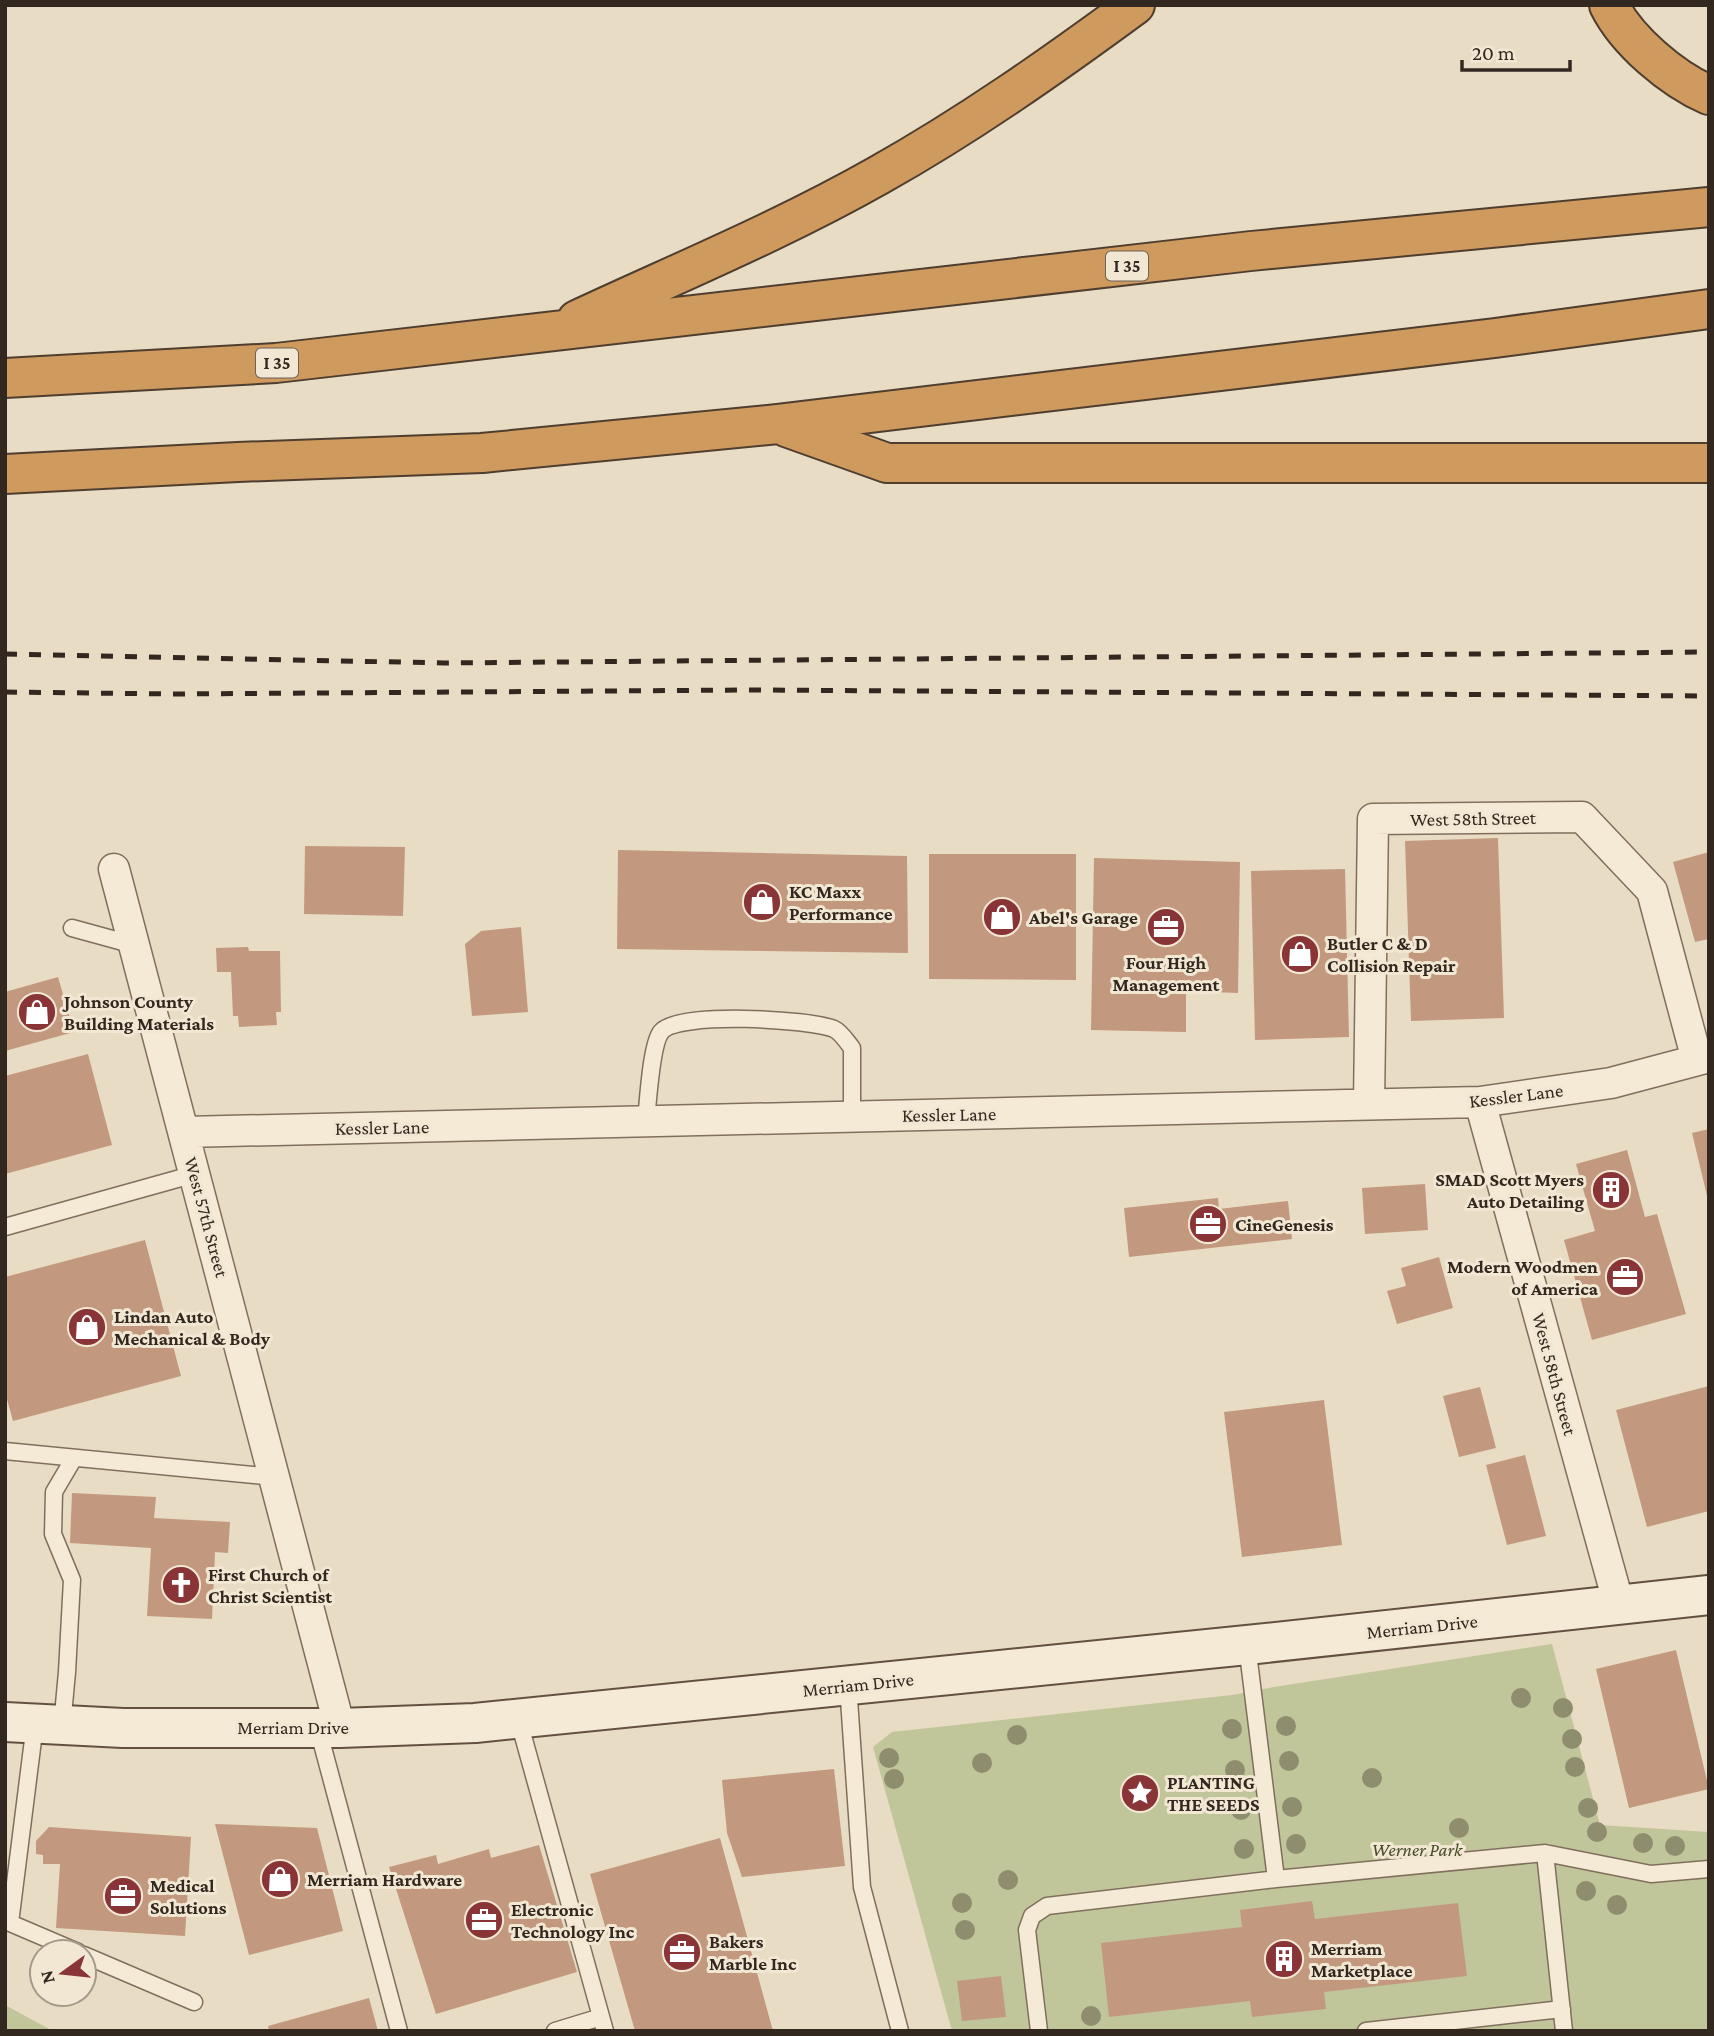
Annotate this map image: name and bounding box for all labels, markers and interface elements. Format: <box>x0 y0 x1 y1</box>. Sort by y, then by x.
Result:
scale bar <box>1462 28 1570 72</box>
text: 20 m <box>1472 41 1515 65</box>
road number: I 35 <box>1106 252 1148 280</box>
road number: I 35 <box>256 348 298 377</box>
street label: West 58th Street <box>1410 807 1537 830</box>
shop icon: KC Maxx Performance <box>741 881 783 923</box>
place label: KC Maxx Performance <box>789 881 893 924</box>
shop icon: Abel's Garage <box>981 896 1023 938</box>
office icon: Four High Management <box>1145 906 1187 948</box>
place label: Abel's Garage <box>1028 907 1138 928</box>
shop icon: Butler C & D Collision Repair <box>1279 933 1321 975</box>
place label: Butler C & D Collision Repair <box>1327 933 1456 976</box>
place label: Four High Management <box>1113 952 1220 995</box>
shop icon: Johnson County Building Materials <box>16 991 58 1033</box>
place label: Johnson County Building Materials <box>62 991 214 1034</box>
street label: Kessler Lane <box>1468 1079 1564 1112</box>
street label: Kessler Lane <box>902 1103 996 1126</box>
street label: Kessler Lane <box>335 1116 429 1139</box>
street label: West 57th Street <box>180 1155 233 1280</box>
place label: SMAD Scott Myers Auto Detailing <box>1435 1169 1584 1212</box>
building icon: SMAD Scott Myers Auto Detailing <box>1590 1169 1632 1211</box>
office icon: CineGenesis <box>1187 1203 1229 1245</box>
place label: CineGenesis <box>1235 1214 1334 1235</box>
place label: Modern Woodmen of America <box>1447 1256 1599 1299</box>
office icon: Modern Woodmen of America <box>1604 1256 1646 1298</box>
shop icon: Lindan Auto Mechanical & Body <box>66 1306 108 1348</box>
place label: Lindan Auto Mechanical & Body <box>114 1306 271 1349</box>
street label: West 58th Street <box>1528 1311 1581 1438</box>
church icon: First Church of Christ Scientist <box>160 1564 202 1606</box>
place label: First Church of Christ Scientist <box>208 1564 332 1607</box>
street label: Merriam Drive <box>1365 1610 1479 1643</box>
street label: Merriam Drive <box>801 1668 915 1701</box>
street label: Merriam Drive <box>237 1717 349 1738</box>
place icon: PLANTING THE SEEDS <box>1119 1772 1161 1814</box>
place label: PLANTING THE SEEDS <box>1167 1772 1260 1815</box>
park label: Werner Park <box>1372 1839 1463 1860</box>
shop icon: Merriam Hardware <box>259 1858 301 1900</box>
place label: Merriam Hardware <box>307 1869 462 1890</box>
office icon: Medical Solutions <box>102 1875 144 1917</box>
place label: Medical Solutions <box>150 1875 227 1918</box>
office icon: Electronic Technology Inc <box>463 1899 505 1941</box>
place label: Electronic Technology Inc <box>511 1899 635 1942</box>
office icon: Bakers Marble Inc <box>661 1931 703 1973</box>
place label: Bakers Marble Inc <box>709 1931 797 1974</box>
north arrow <box>28 1938 98 2008</box>
building icon: Merriam Marketplace <box>1263 1938 1305 1980</box>
place label: Merriam Marketplace <box>1311 1938 1413 1981</box>
text: N <box>35 1968 59 1986</box>

